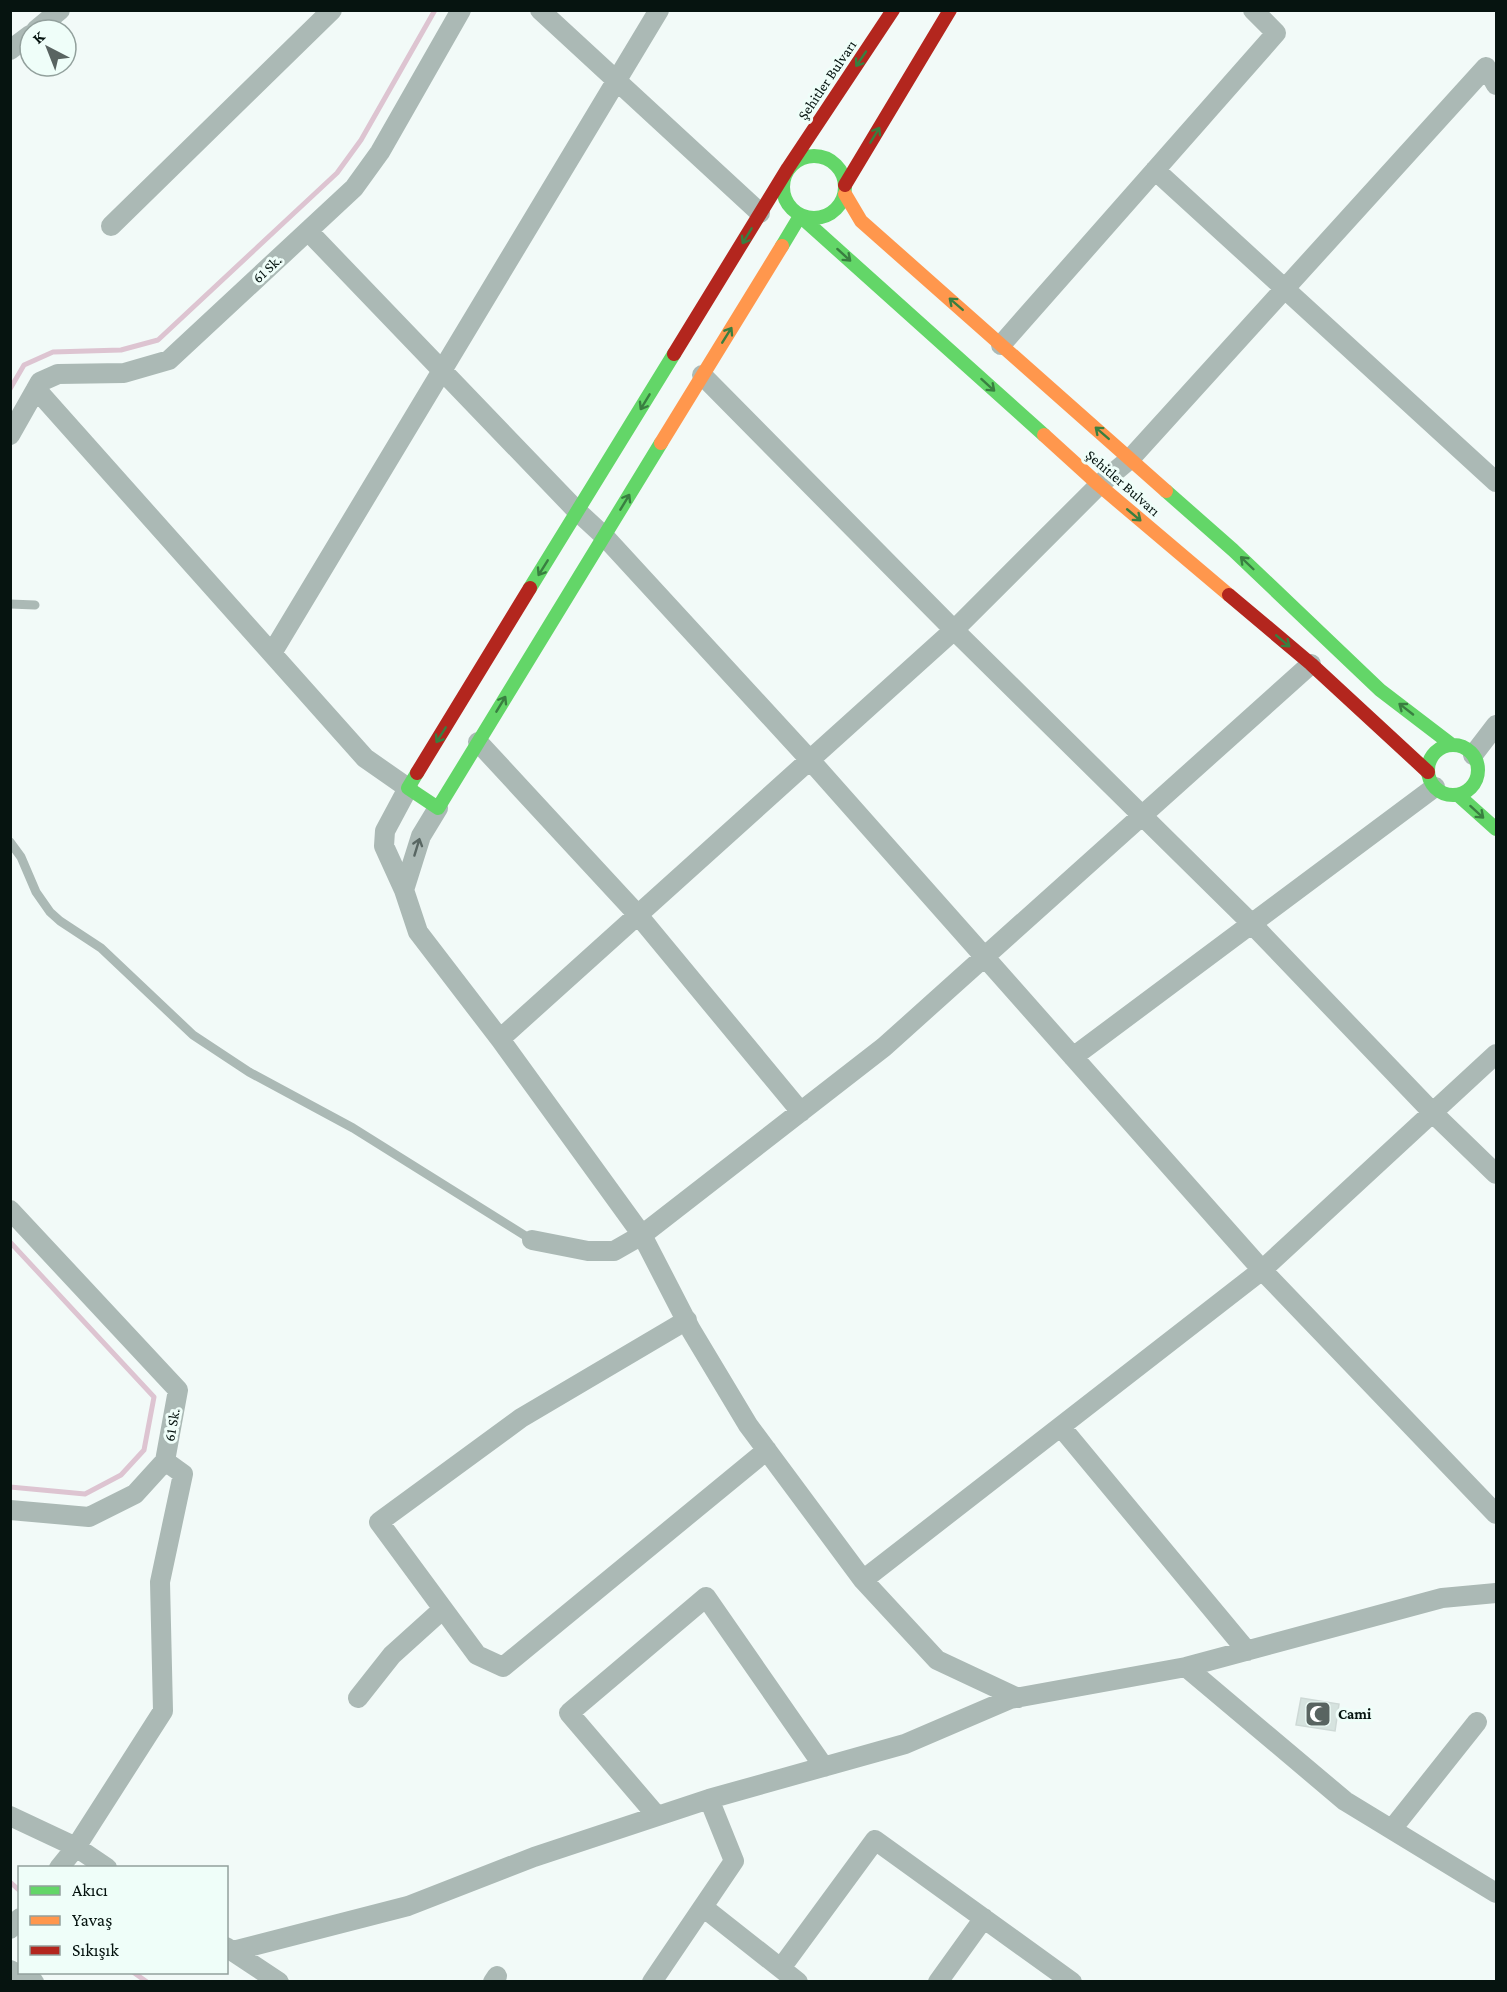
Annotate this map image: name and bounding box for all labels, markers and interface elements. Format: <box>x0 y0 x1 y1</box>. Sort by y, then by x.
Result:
north arrow <box>18 18 78 78</box>
text: K <box>29 27 48 47</box>
street label: Şehitler Bulvarı <box>795 37 860 123</box>
one-way arrow <box>855 50 867 67</box>
one-way arrow <box>870 127 882 144</box>
one-way arrow <box>740 227 752 244</box>
one-way arrow <box>836 248 851 262</box>
street label: 61 Sk. <box>249 252 285 286</box>
one-way arrow <box>949 297 964 311</box>
one-way arrow <box>721 327 733 344</box>
one-way arrow <box>981 378 996 392</box>
one-way arrow <box>638 393 650 410</box>
one-way arrow <box>1095 426 1110 440</box>
street label: Şehitler Bulvarı <box>1082 447 1163 520</box>
one-way arrow <box>619 494 631 511</box>
one-way arrow <box>1126 508 1141 522</box>
one-way arrow <box>1240 556 1255 570</box>
one-way arrow <box>536 559 548 576</box>
one-way arrow <box>1275 634 1291 647</box>
one-way arrow <box>496 696 508 713</box>
one-way arrow <box>1398 703 1414 716</box>
one-way arrow <box>434 726 446 743</box>
one-way arrow <box>1470 805 1485 819</box>
one-way arrow <box>412 838 423 857</box>
street label: 61 Sk. <box>161 1407 183 1443</box>
mosque icon: Cami <box>1303 1699 1333 1729</box>
place label: Cami <box>1338 1706 1372 1722</box>
legend <box>18 1866 228 1974</box>
text: Akıcı <box>72 1880 108 1900</box>
text: Yavaş <box>72 1910 112 1930</box>
text: Sıkışık <box>72 1940 119 1960</box>

